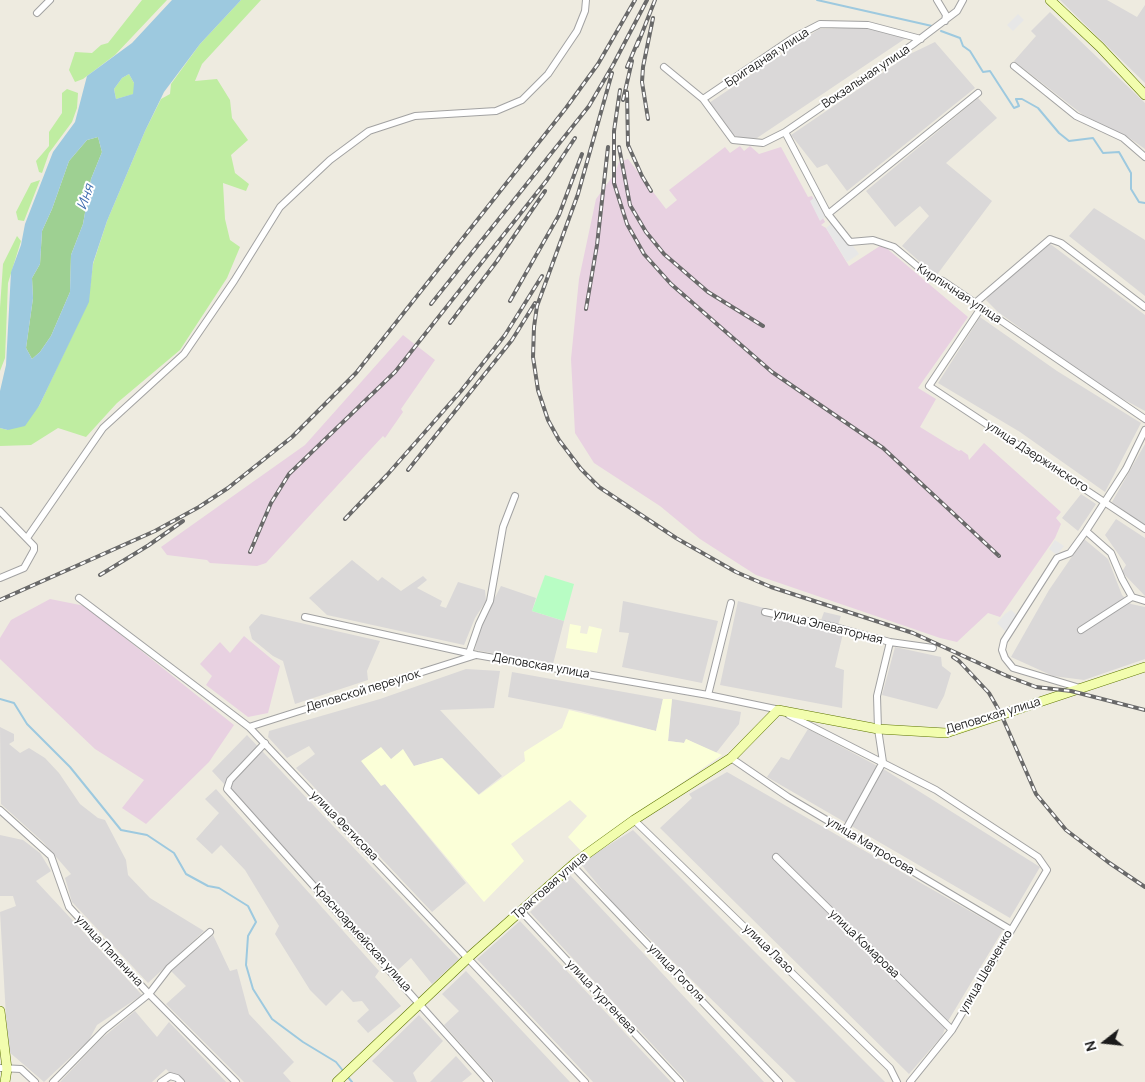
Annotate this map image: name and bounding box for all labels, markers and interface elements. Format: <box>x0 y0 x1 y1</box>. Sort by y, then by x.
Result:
street label: Бригадная улица <box>722 26 812 90</box>
street label: Вокзальная улица <box>819 42 913 112</box>
water label: Иня <box>74 182 98 212</box>
street label: Кирпичная улица <box>914 261 1004 327</box>
street label: улица Дзержинского <box>983 418 1091 496</box>
street label: улица Элеваторная <box>772 606 884 648</box>
street label: Деповская улица <box>491 650 591 682</box>
street label: Деповской переулок <box>304 667 422 715</box>
street label: Деповская улица <box>944 695 1042 737</box>
street label: улица Фетисова <box>307 788 381 864</box>
street label: улица Матросова <box>823 814 917 878</box>
street label: Трактовая улица <box>509 849 591 923</box>
street label: Красноармейская улица <box>310 881 414 995</box>
street label: улица Комарова <box>826 907 902 981</box>
street label: улица Папанина <box>72 912 146 990</box>
street label: улица Лазо <box>740 921 796 977</box>
street label: улица Шевченко <box>956 928 1016 1016</box>
street label: улица Гоголя <box>645 941 707 1005</box>
street label: улица Тургенева <box>563 957 639 1037</box>
north arrow <box>1080 1017 1130 1067</box>
text: N <box>1080 1039 1101 1054</box>

